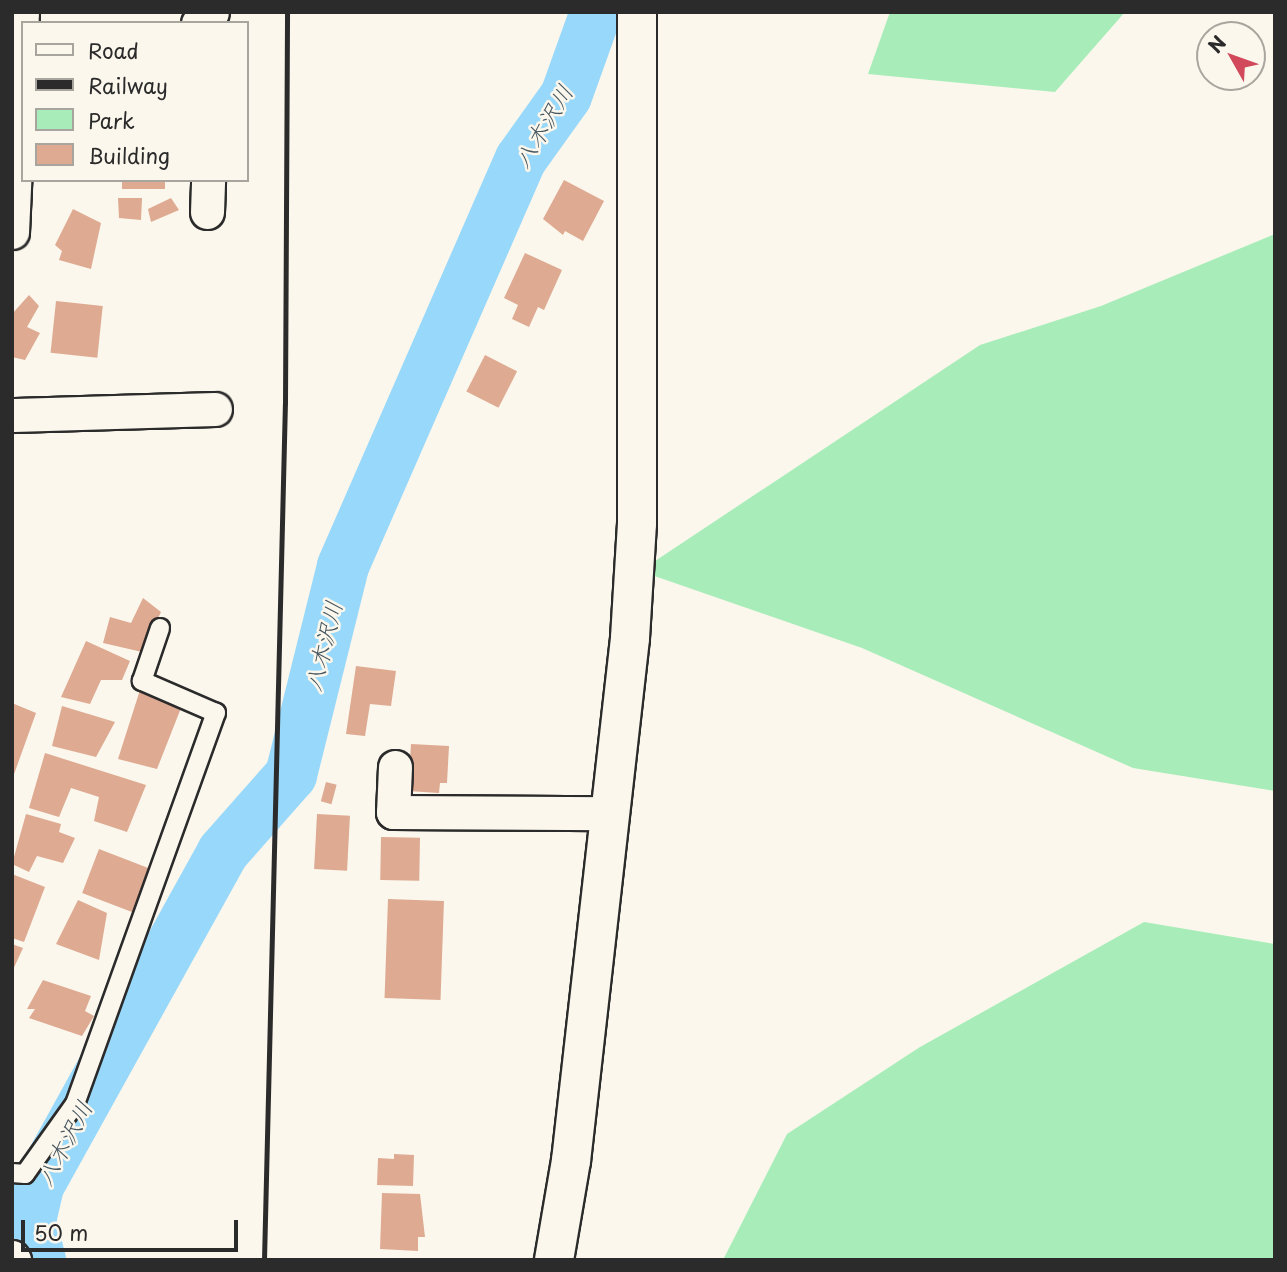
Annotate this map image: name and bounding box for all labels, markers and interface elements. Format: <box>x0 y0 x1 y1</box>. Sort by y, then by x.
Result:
legend <box>21 21 248 182</box>
north arrow <box>1196 21 1266 91</box>
text: N <box>1201 29 1232 59</box>
text: Road <box>88 34 139 66</box>
text: Railway <box>88 69 168 101</box>
water label: 八木沢川 <box>507 79 579 173</box>
text: Park <box>88 104 135 136</box>
text: Building <box>88 139 170 171</box>
water label: 八木沢川 <box>298 598 348 694</box>
water label: 八木沢川 <box>30 1096 98 1190</box>
scale bar <box>24 1206 242 1250</box>
text: 50 m <box>34 1216 88 1248</box>

